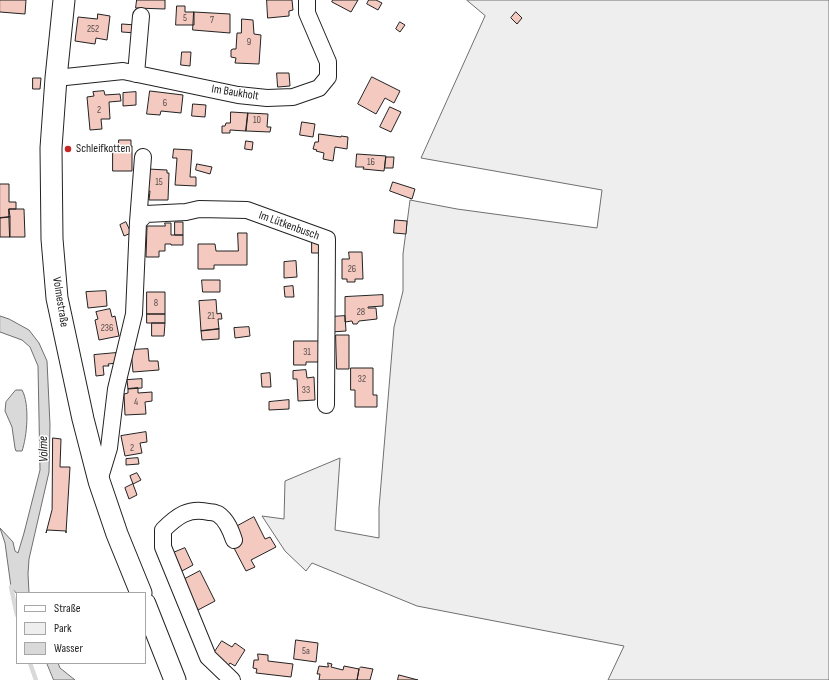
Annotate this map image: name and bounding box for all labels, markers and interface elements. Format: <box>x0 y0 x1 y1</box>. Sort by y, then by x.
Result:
house number: 5 <box>183 12 187 24</box>
house number: 7 <box>210 14 214 26</box>
house number: 252 <box>87 23 99 35</box>
house number: 9 <box>247 36 251 48</box>
street label: Im Baukholt <box>210 82 260 104</box>
house number: 6 <box>163 97 167 109</box>
house number: 2 <box>97 104 101 116</box>
house number: 10 <box>253 114 261 126</box>
place label: Schleifkotten <box>76 142 130 156</box>
marker: Schleifkotten <box>63 144 73 154</box>
house number: 16 <box>367 156 375 168</box>
house number: 15 <box>155 176 163 188</box>
street label: Im Lütkenbusch <box>257 208 321 244</box>
house number: 26 <box>348 263 356 275</box>
street label: Volmestraße <box>49 276 71 328</box>
house number: 8 <box>154 297 158 309</box>
house number: 28 <box>357 306 365 318</box>
house number: 21 <box>207 310 215 322</box>
house number: 236 <box>101 322 113 334</box>
house number: 31 <box>303 346 311 358</box>
house number: 32 <box>358 373 366 385</box>
house number: 33 <box>302 384 310 396</box>
house number: 4 <box>134 396 138 408</box>
water label: Volme <box>36 436 52 462</box>
house number: 2 <box>130 442 134 454</box>
legend <box>16 592 146 664</box>
text: Straße <box>54 601 81 616</box>
text: Park <box>54 621 72 636</box>
text: Wasser <box>54 641 83 656</box>
house number: 5a <box>302 645 310 657</box>

